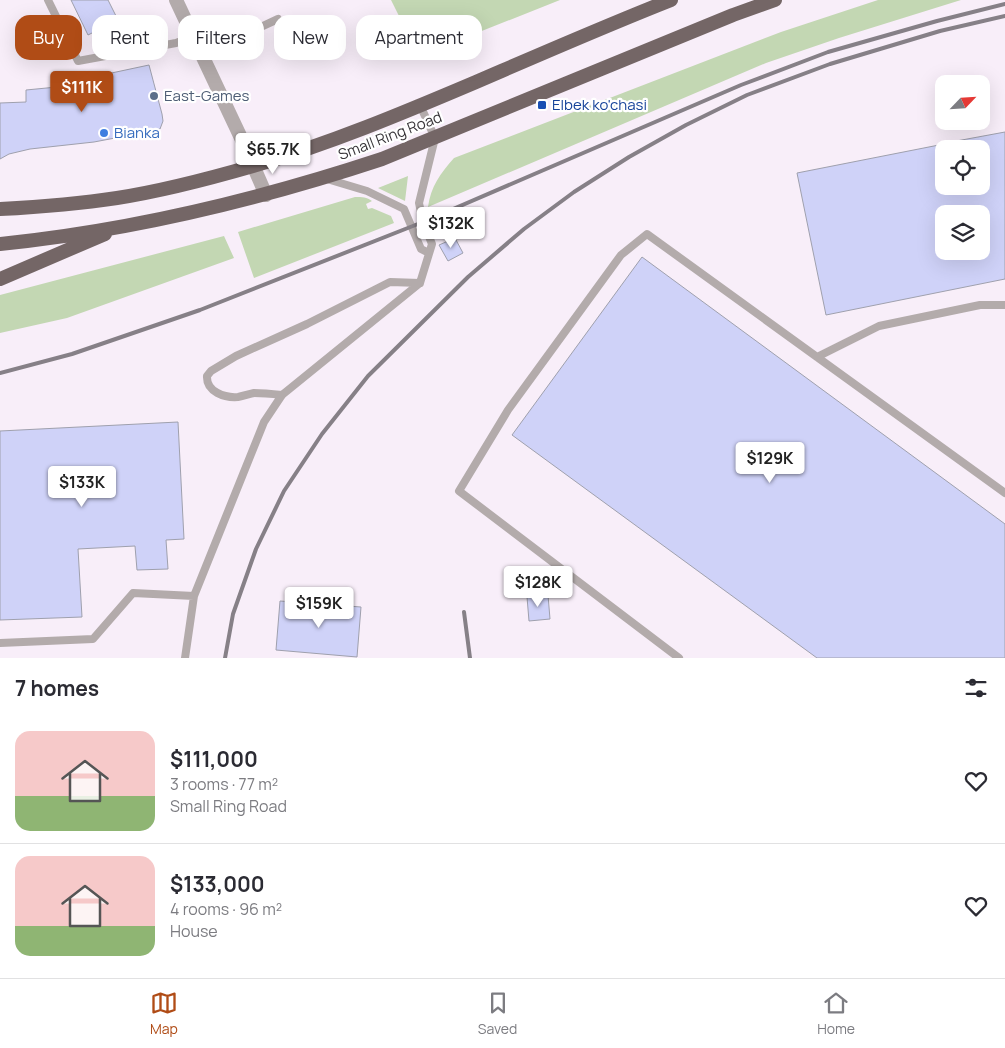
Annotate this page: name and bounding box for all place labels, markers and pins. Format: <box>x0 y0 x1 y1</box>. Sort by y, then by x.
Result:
pin: $111K <box>47 70 117 113</box>
place label: East-Games <box>164 85 249 106</box>
marker: East-Games <box>148 90 160 102</box>
place label: Elbek ko'chasi <box>552 94 647 115</box>
marker: Elbek ko'chasi <box>536 99 548 111</box>
place label: Bianka <box>114 122 160 143</box>
marker: Bianka <box>98 127 110 139</box>
pin: $65.7K <box>232 132 314 175</box>
pin: $132K <box>416 206 486 249</box>
pin: $129K <box>735 442 805 484</box>
pin: $133K <box>47 466 117 508</box>
pin: $128K <box>503 566 573 608</box>
pin: $159K <box>284 586 354 629</box>

